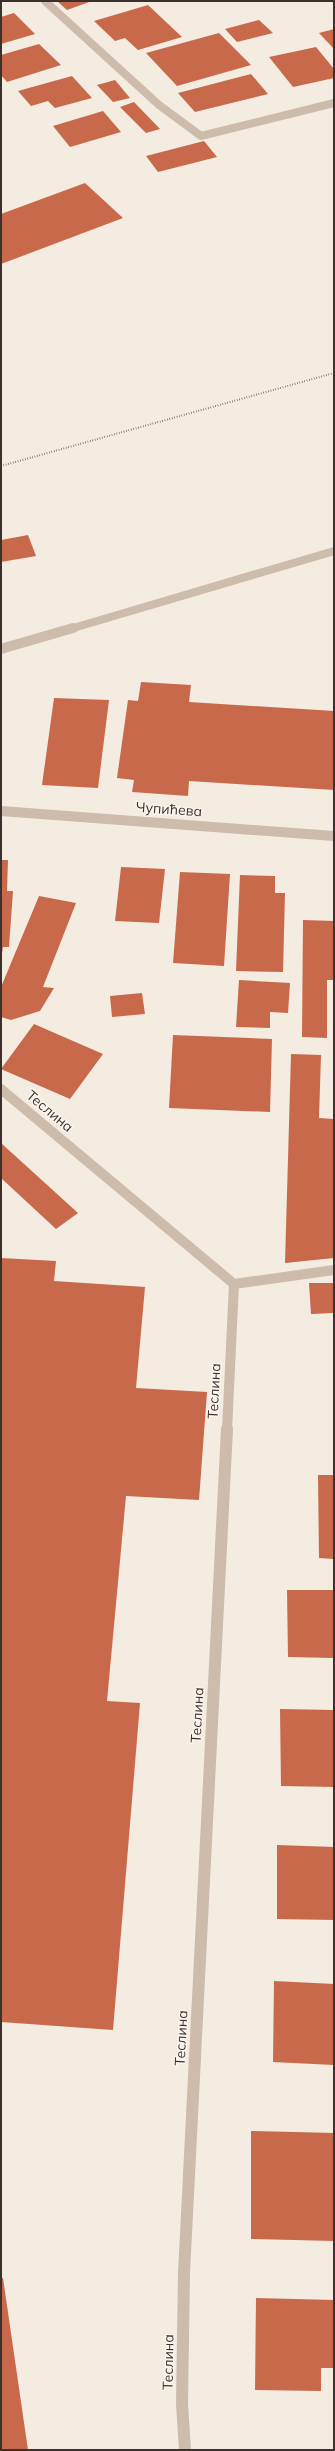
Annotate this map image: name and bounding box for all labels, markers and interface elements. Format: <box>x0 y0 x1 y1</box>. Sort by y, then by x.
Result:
street label: Чупићева <box>135 798 203 820</box>
street label: Теслина <box>23 1086 77 1136</box>
street label: Теслина <box>204 1363 224 1419</box>
street label: Теслина <box>187 1687 207 1743</box>
street label: Теслина <box>171 2010 191 2066</box>
street label: Теслина <box>159 2334 177 2390</box>

